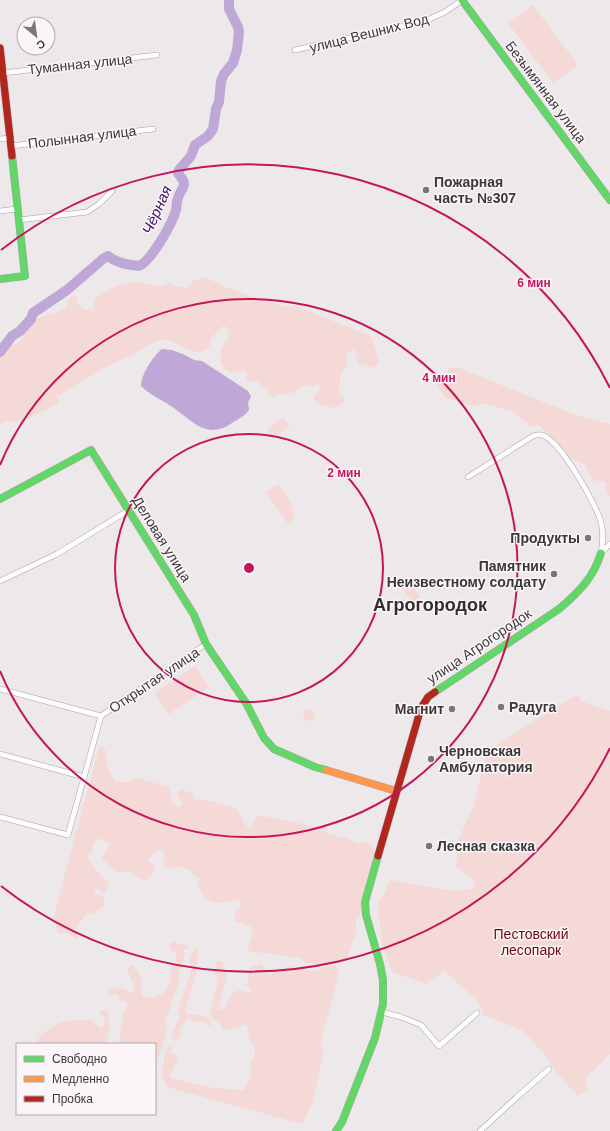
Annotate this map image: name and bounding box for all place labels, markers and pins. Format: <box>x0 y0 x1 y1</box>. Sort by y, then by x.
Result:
place label: Пожарная часть №307 <box>434 174 516 206</box>
marker: Пожарная часть №307 <box>421 185 431 195</box>
place label: Продукты <box>510 530 580 546</box>
marker: Продукты <box>583 533 593 543</box>
place label: Памятник Неизвестному солдату <box>387 558 547 590</box>
centre of rings <box>242 561 256 575</box>
marker: Памятник Неизвестному солдату <box>549 569 559 579</box>
place label: Радуга <box>509 699 557 715</box>
place label: Магнит <box>395 701 444 717</box>
marker: Радуга <box>496 702 506 712</box>
marker: Магнит <box>447 704 457 714</box>
place label: Черновская Амбулатория <box>439 743 533 775</box>
marker: Черновская Амбулатория <box>426 754 436 764</box>
place label: Лесная сказка <box>437 838 535 854</box>
marker: Лесная сказка <box>424 841 434 851</box>

